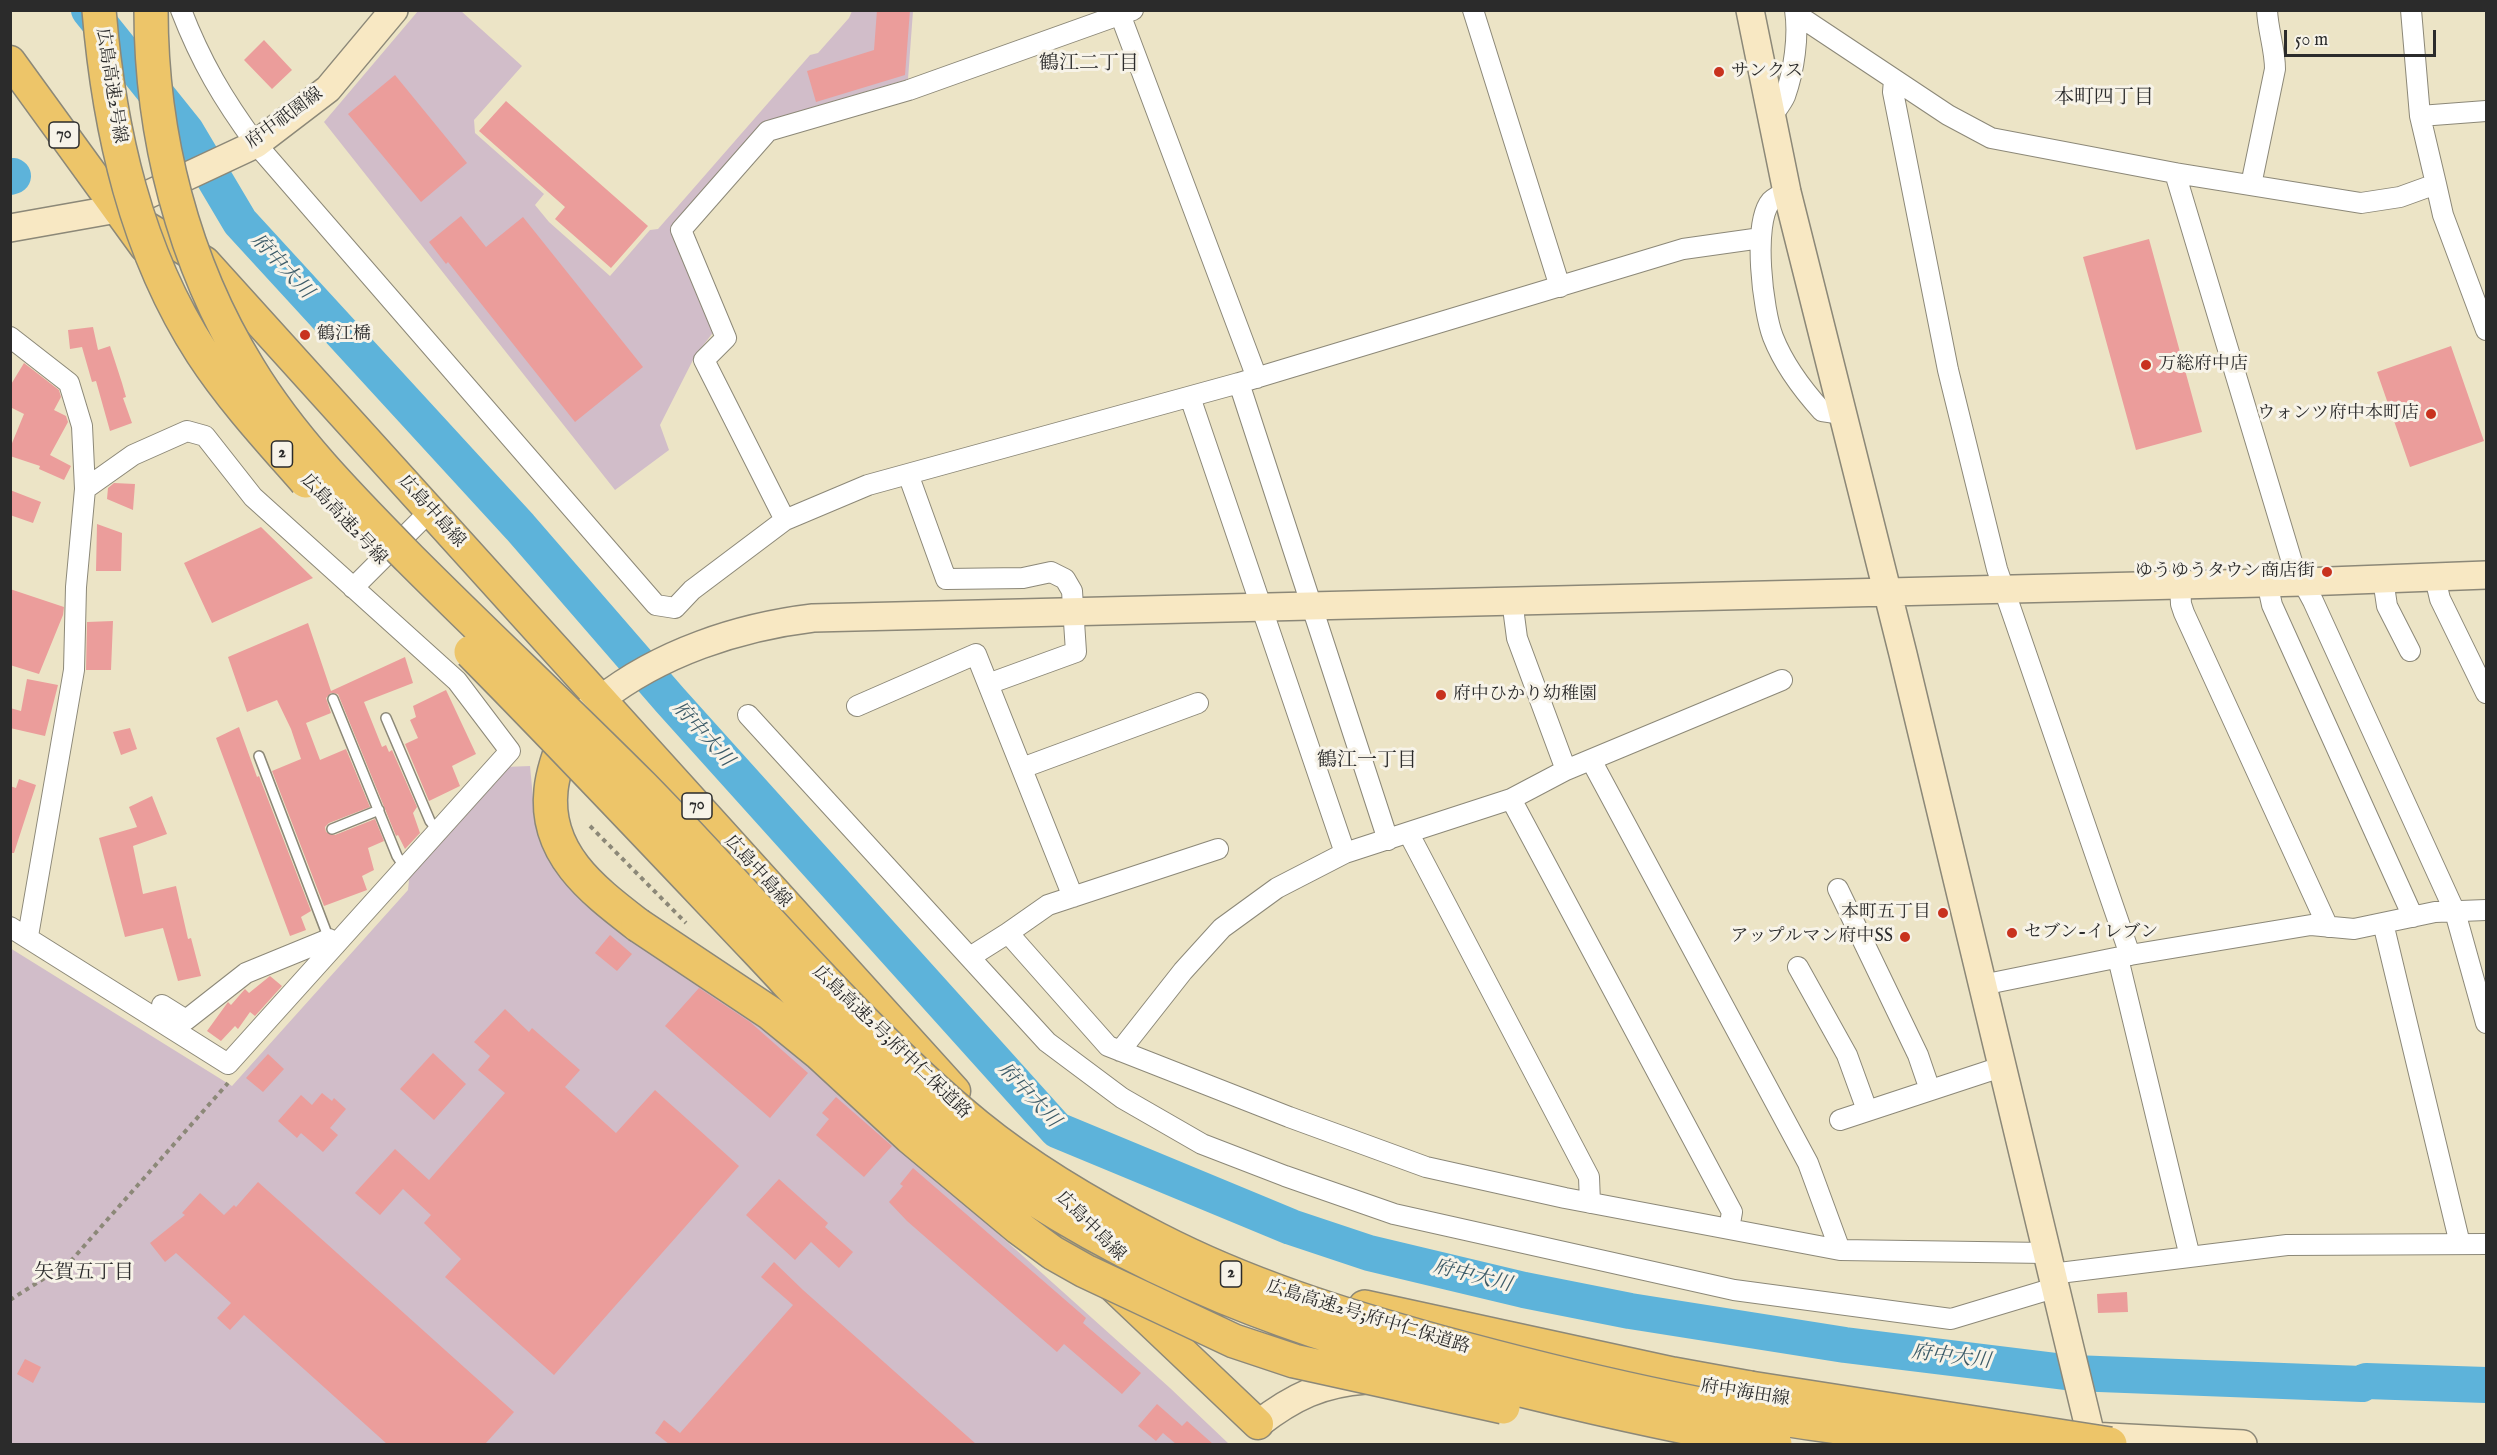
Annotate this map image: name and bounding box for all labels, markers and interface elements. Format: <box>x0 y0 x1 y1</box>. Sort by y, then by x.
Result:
scale bar <box>2287 18 2438 56</box>
street label: 広島高速2号線 <box>90 27 130 145</box>
text: 50 m <box>2295 29 2328 52</box>
district label: 鶴江二丁目 <box>1039 53 1139 77</box>
place label: サンクス <box>1731 61 1803 83</box>
marker: サンクス <box>1712 65 1726 79</box>
street label: 府中祇園線 <box>242 84 328 154</box>
district label: 本町四丁目 <box>2054 87 2154 111</box>
road number: 70 <box>49 122 79 148</box>
water label: 府中大川 <box>245 230 317 304</box>
place label: 鶴江橋 <box>317 324 371 346</box>
marker: 鶴江橋 <box>298 328 312 342</box>
place label: 万総府中店 <box>2158 354 2248 376</box>
marker: 万総府中店 <box>2139 358 2153 372</box>
place label: ウォンツ府中本町店 <box>2257 403 2419 425</box>
marker: ウォンツ府中本町店 <box>2424 407 2438 421</box>
road number: 2 <box>272 441 292 467</box>
street label: 広島高速2号線 <box>295 470 391 570</box>
street label: 広島中島線 <box>393 471 469 553</box>
place label: ゆうゆうタウン商店街 <box>2135 561 2315 583</box>
marker: ゆうゆうタウン商店街 <box>2320 565 2334 579</box>
place label: 府中ひかり幼稚園 <box>1453 684 1597 706</box>
marker: 府中ひかり幼稚園 <box>1434 688 1448 702</box>
water label: 府中大川 <box>666 697 738 773</box>
district label: 鶴江一丁目 <box>1317 750 1417 774</box>
road number: 70 <box>682 793 712 819</box>
street label: 広島中島線 <box>719 831 795 913</box>
place label: 本町五丁目 <box>1841 902 1931 924</box>
marker: 本町五丁目 <box>1936 906 1950 920</box>
place label: セブン-イレブン <box>2024 922 2158 944</box>
place label: アップルマン府中SS <box>1731 926 1893 948</box>
marker: セブン-イレブン <box>2005 926 2019 940</box>
marker: アップルマン府中SS <box>1898 930 1912 944</box>
street label: 広島高速2号;府中仁保道路 <box>807 962 975 1124</box>
water label: 府中大川 <box>992 1059 1064 1133</box>
street label: 広島中島線 <box>1051 1188 1129 1266</box>
water label: 府中大川 <box>1430 1256 1514 1298</box>
road number: 2 <box>1220 1261 1242 1287</box>
district label: 矢賀五丁目 <box>34 1262 134 1286</box>
street label: 広島高速2号;府中仁保道路 <box>1264 1277 1472 1359</box>
water label: 府中大川 <box>1910 1341 1992 1375</box>
street label: 府中海田線 <box>1699 1376 1791 1412</box>

